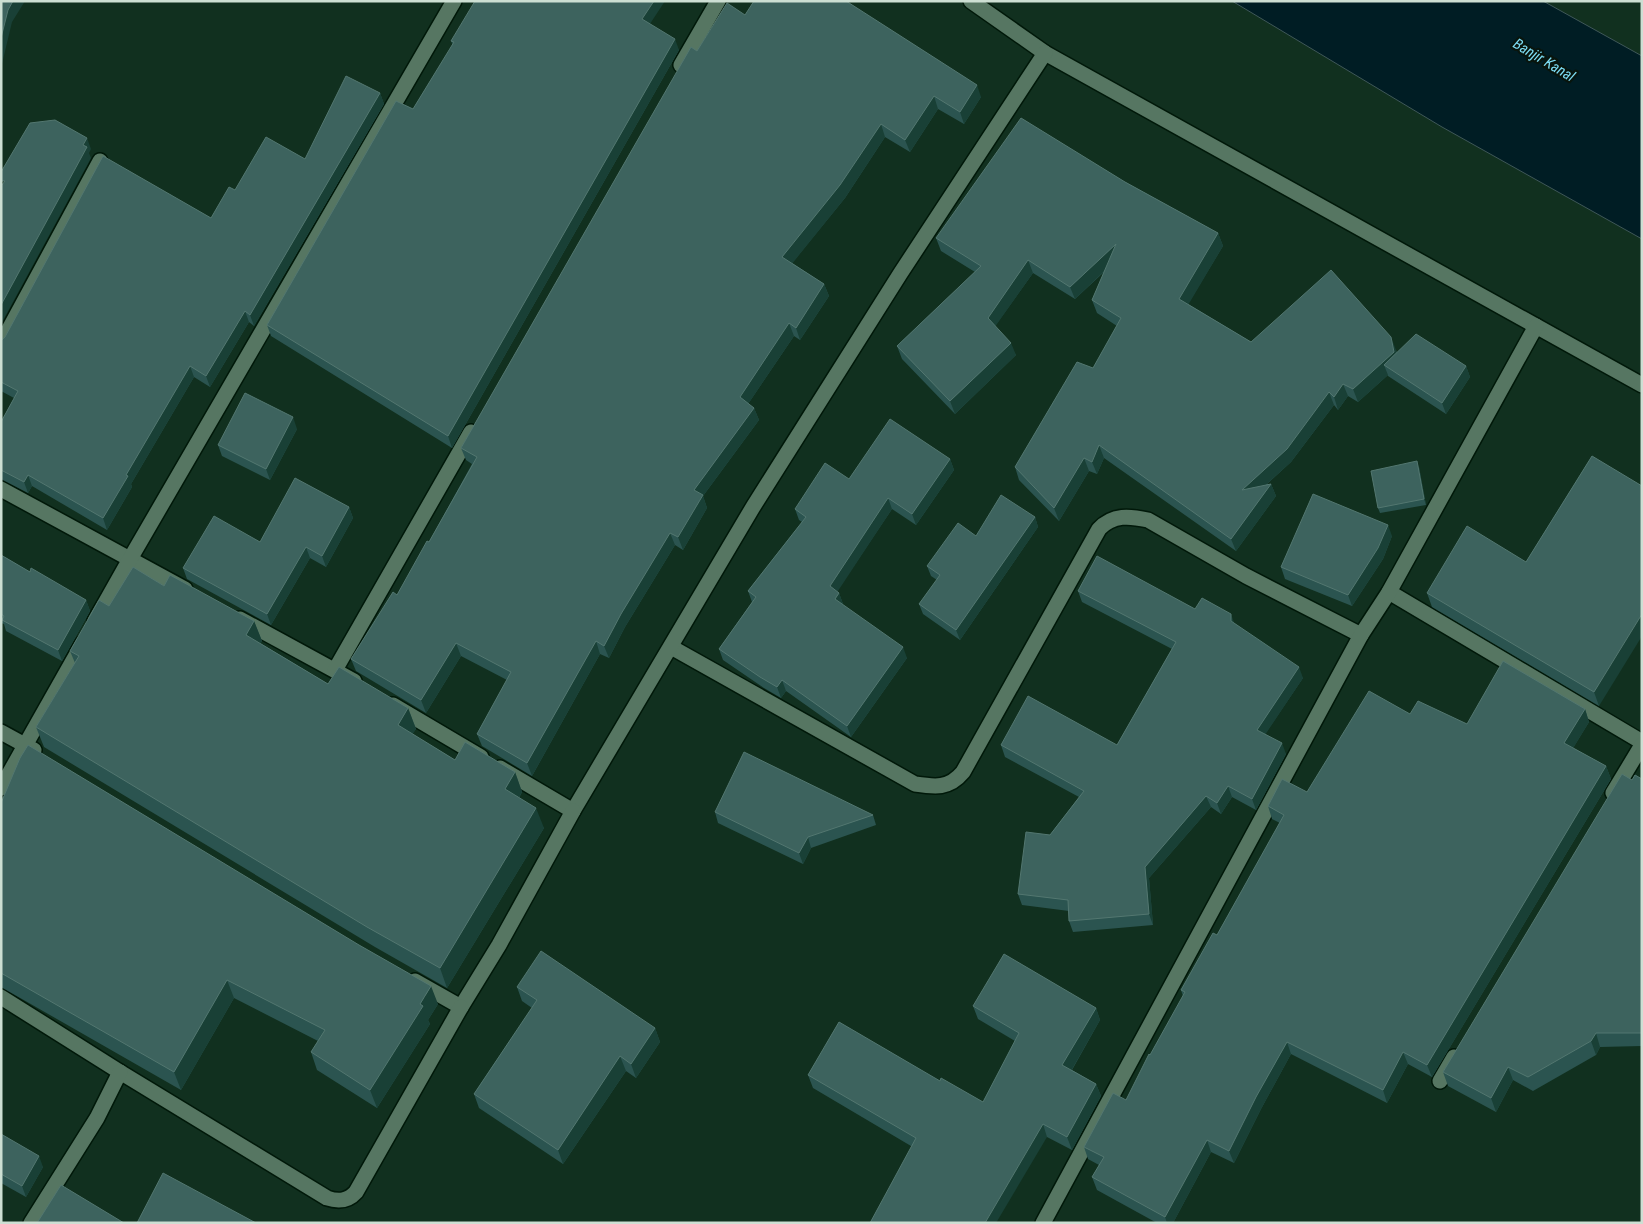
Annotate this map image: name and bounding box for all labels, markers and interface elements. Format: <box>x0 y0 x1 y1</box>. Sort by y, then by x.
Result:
water label: Banjir Kanal <box>1510 35 1579 86</box>

